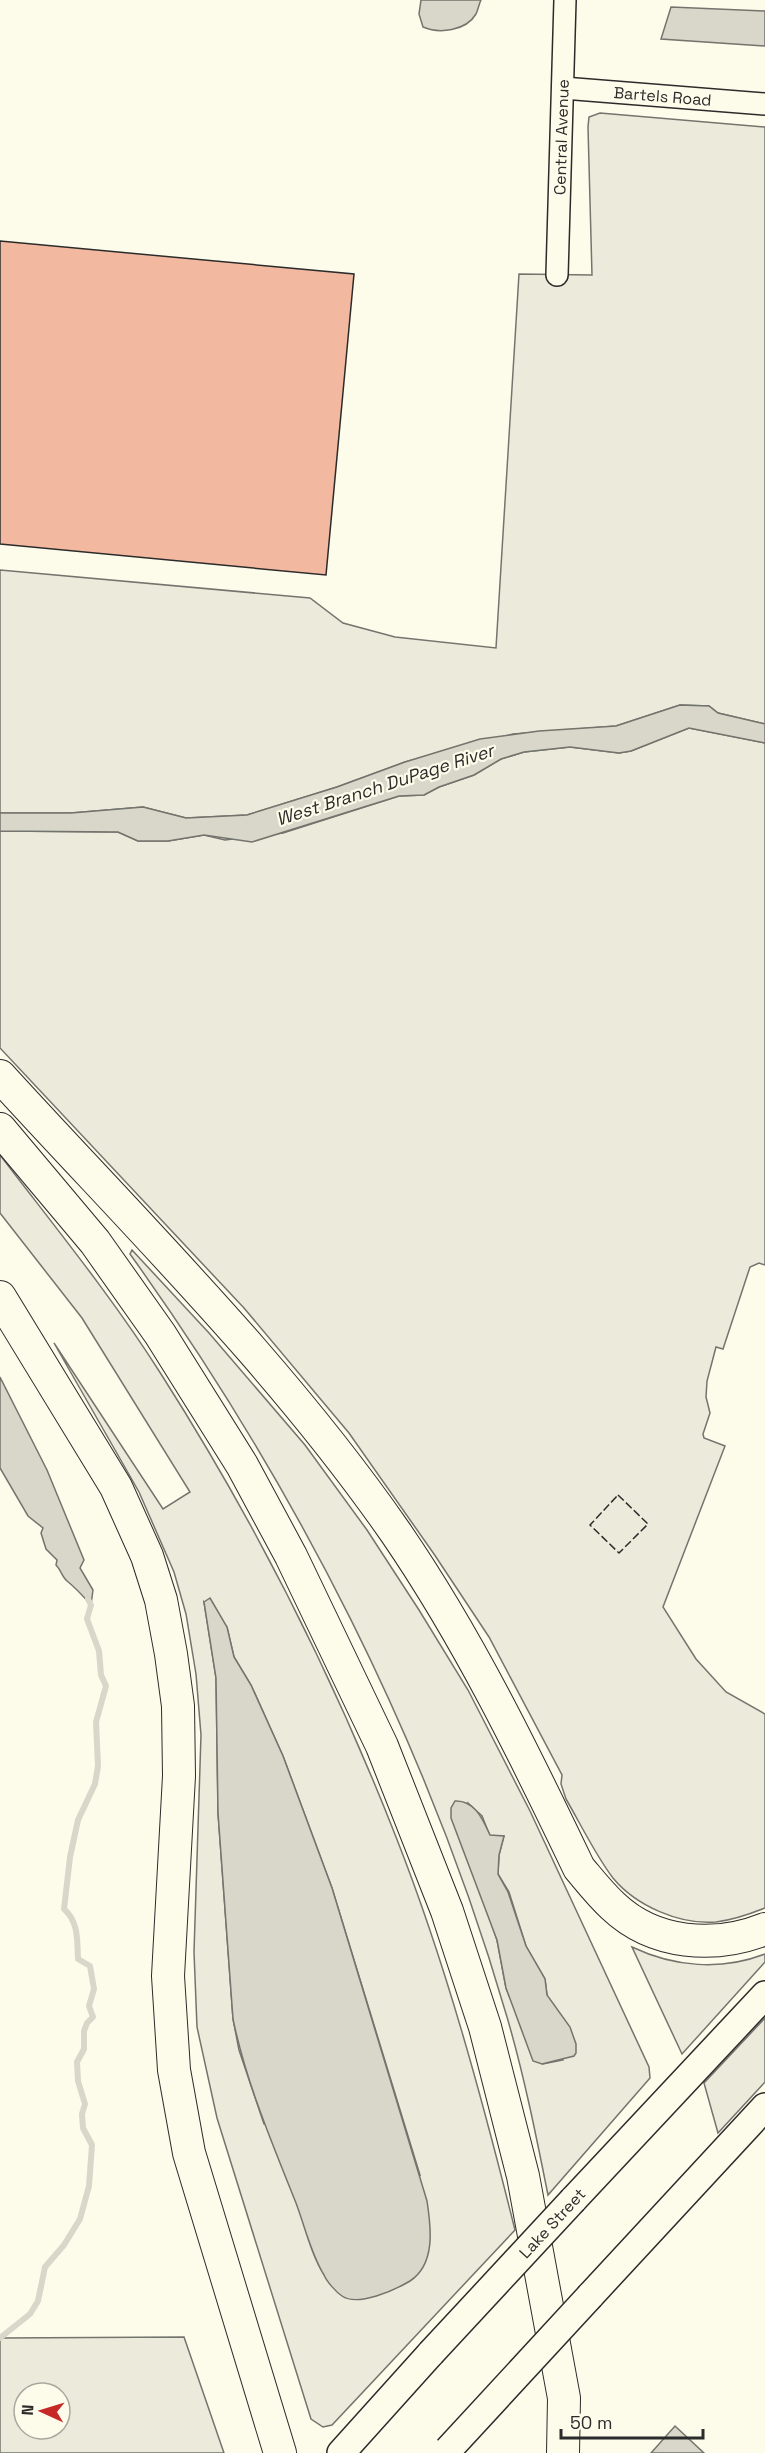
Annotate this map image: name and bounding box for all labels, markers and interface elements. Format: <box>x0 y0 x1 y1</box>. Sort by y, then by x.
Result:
street label: Central Avenue <box>549 79 574 195</box>
street label: Bartels Road <box>613 82 712 111</box>
water label: West Branch DuPage River <box>273 738 499 831</box>
street label: Lake Street <box>514 2184 590 2263</box>
north arrow <box>12 2381 72 2441</box>
scale bar <box>561 2402 704 2440</box>
text: N <box>17 2404 38 2416</box>
text: 50 m <box>570 2411 612 2434</box>

